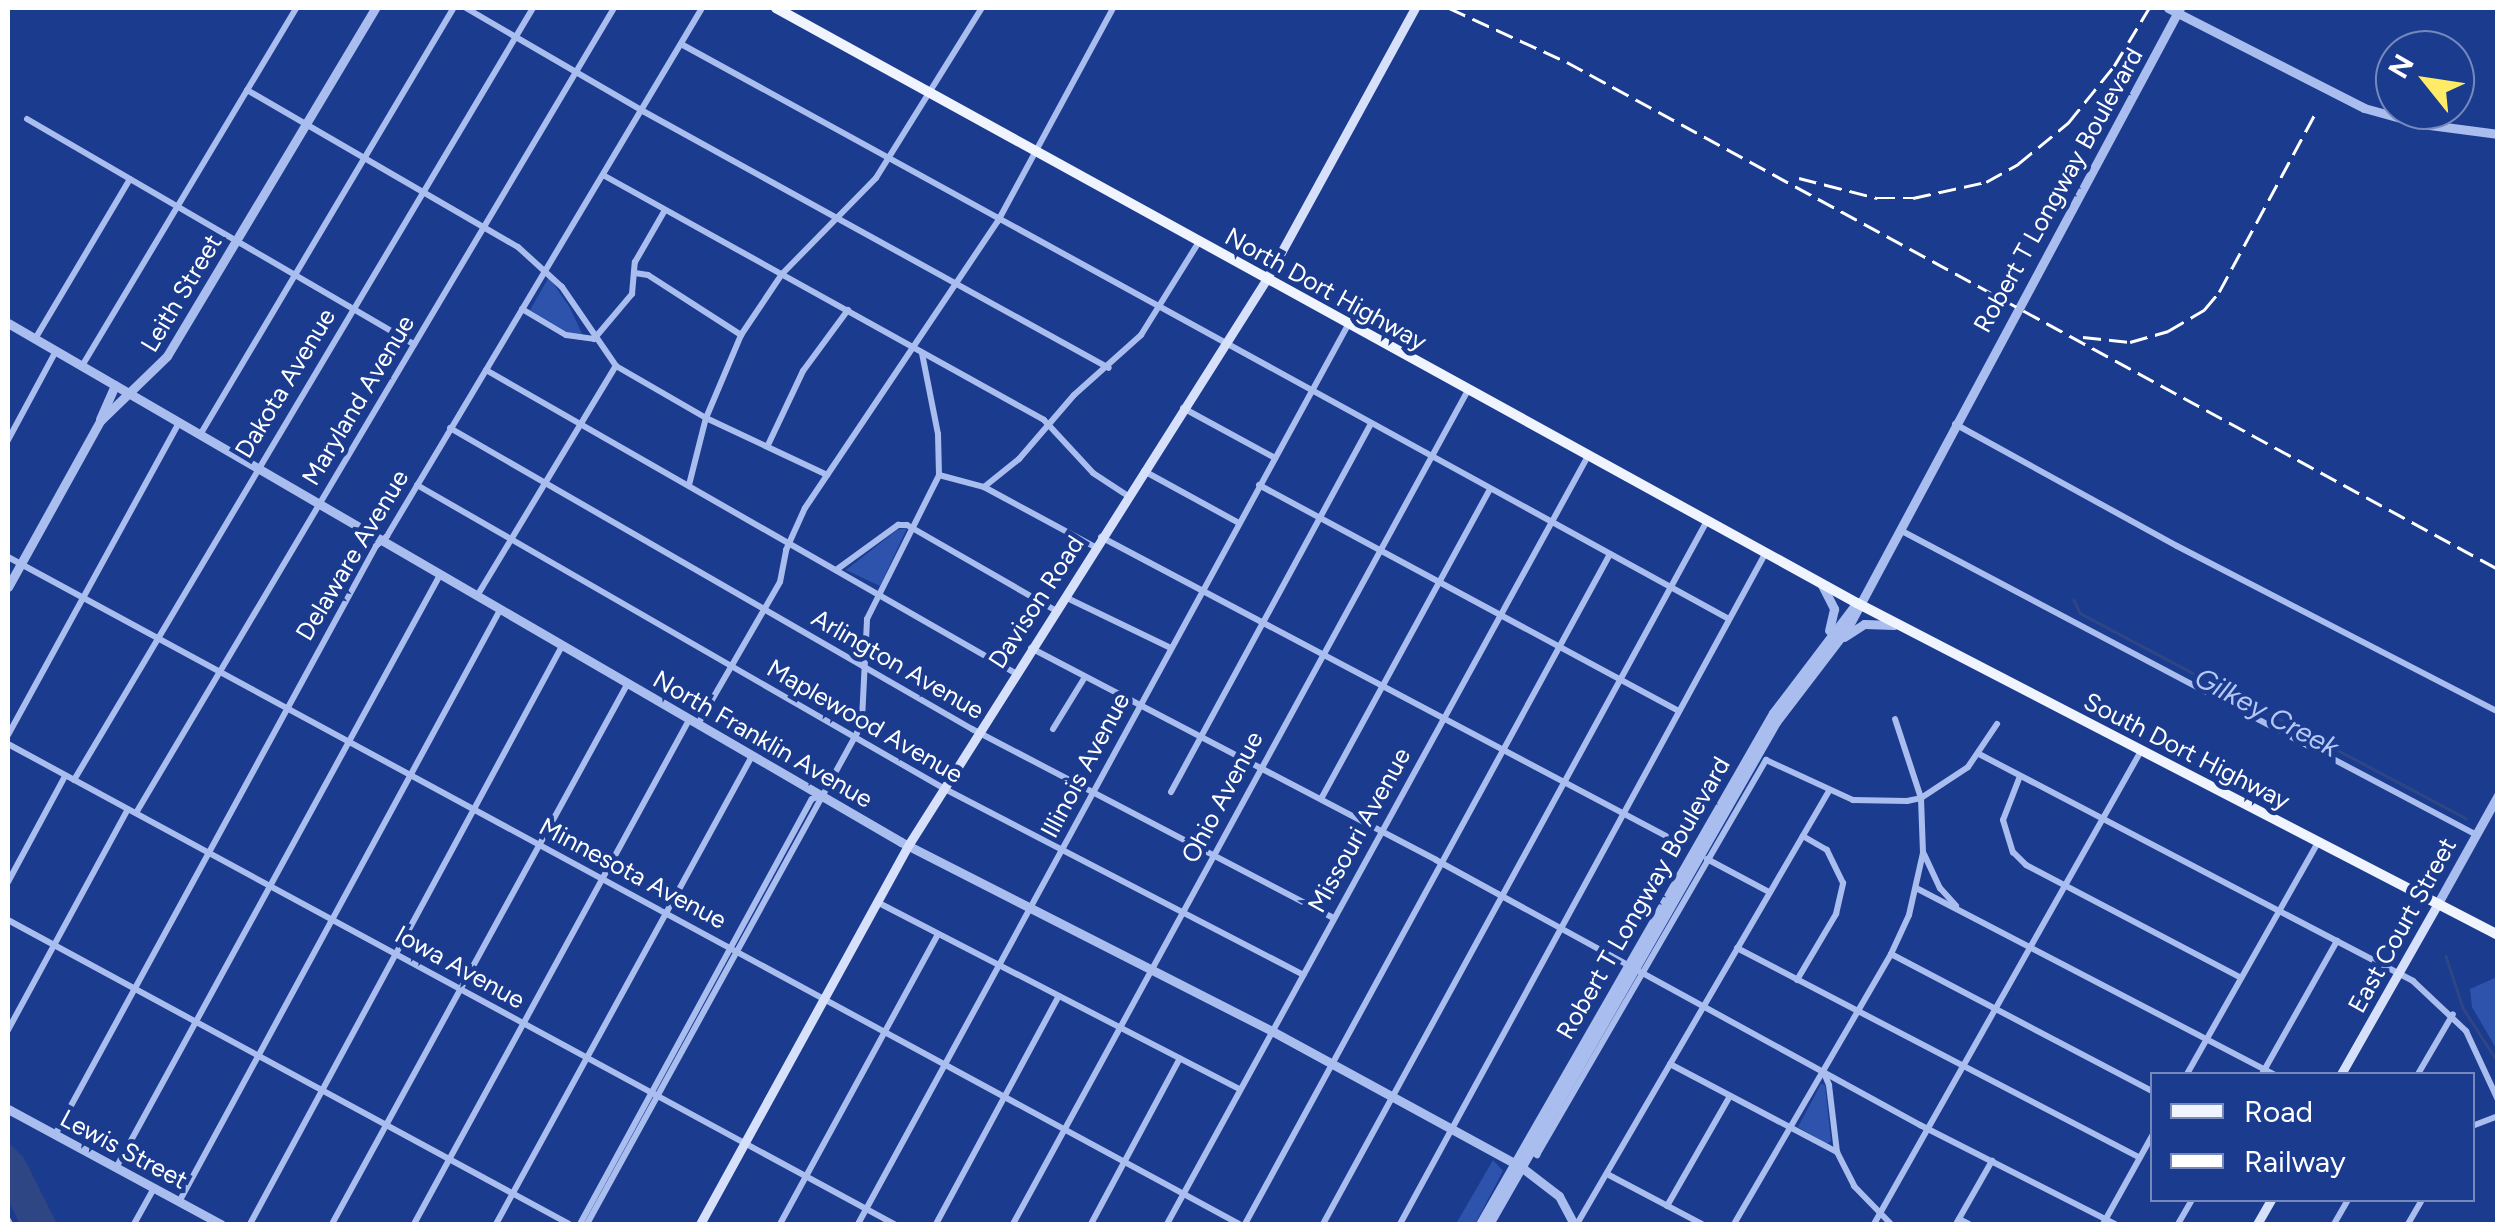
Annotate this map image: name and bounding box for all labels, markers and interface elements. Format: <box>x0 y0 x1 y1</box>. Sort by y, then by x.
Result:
north arrow <box>2375 30 2475 130</box>
street label: Robert T Longway Boulevard <box>1967 42 2149 338</box>
text: N <box>2381 48 2421 84</box>
street label: North Dort Highway <box>1220 221 1432 357</box>
street label: Leith Street <box>134 229 228 357</box>
street label: Dakota Avenue <box>229 303 341 463</box>
street label: Maryland Avenue <box>295 310 421 490</box>
street label: Delaware Avenue <box>289 464 415 646</box>
street label: Davison Road <box>982 530 1090 674</box>
street label: Arlington Avenue <box>807 603 989 725</box>
street label: Maplewood Avenue <box>762 653 968 789</box>
water label: Gilkey Creek <box>2189 660 2345 764</box>
street label: North Franklin Avenue <box>648 664 878 814</box>
street label: South Dort Highway <box>2079 686 2295 816</box>
street label: Illinois Avenue <box>1034 687 1136 843</box>
street label: Ohio Avenue <box>1175 726 1269 868</box>
street label: Missouri Avenue <box>1301 742 1417 918</box>
street label: Robert T Longway Boulevard <box>1550 752 1736 1044</box>
street label: Minnesota Avenue <box>534 811 732 935</box>
street label: East Court Street <box>2342 832 2462 1018</box>
street label: Iowa Avenue <box>390 919 530 1015</box>
legend <box>2150 1072 2475 1202</box>
text: Road <box>2244 1093 2313 1130</box>
street label: Lewis Street <box>55 1103 193 1195</box>
text: Railway <box>2244 1143 2346 1180</box>

